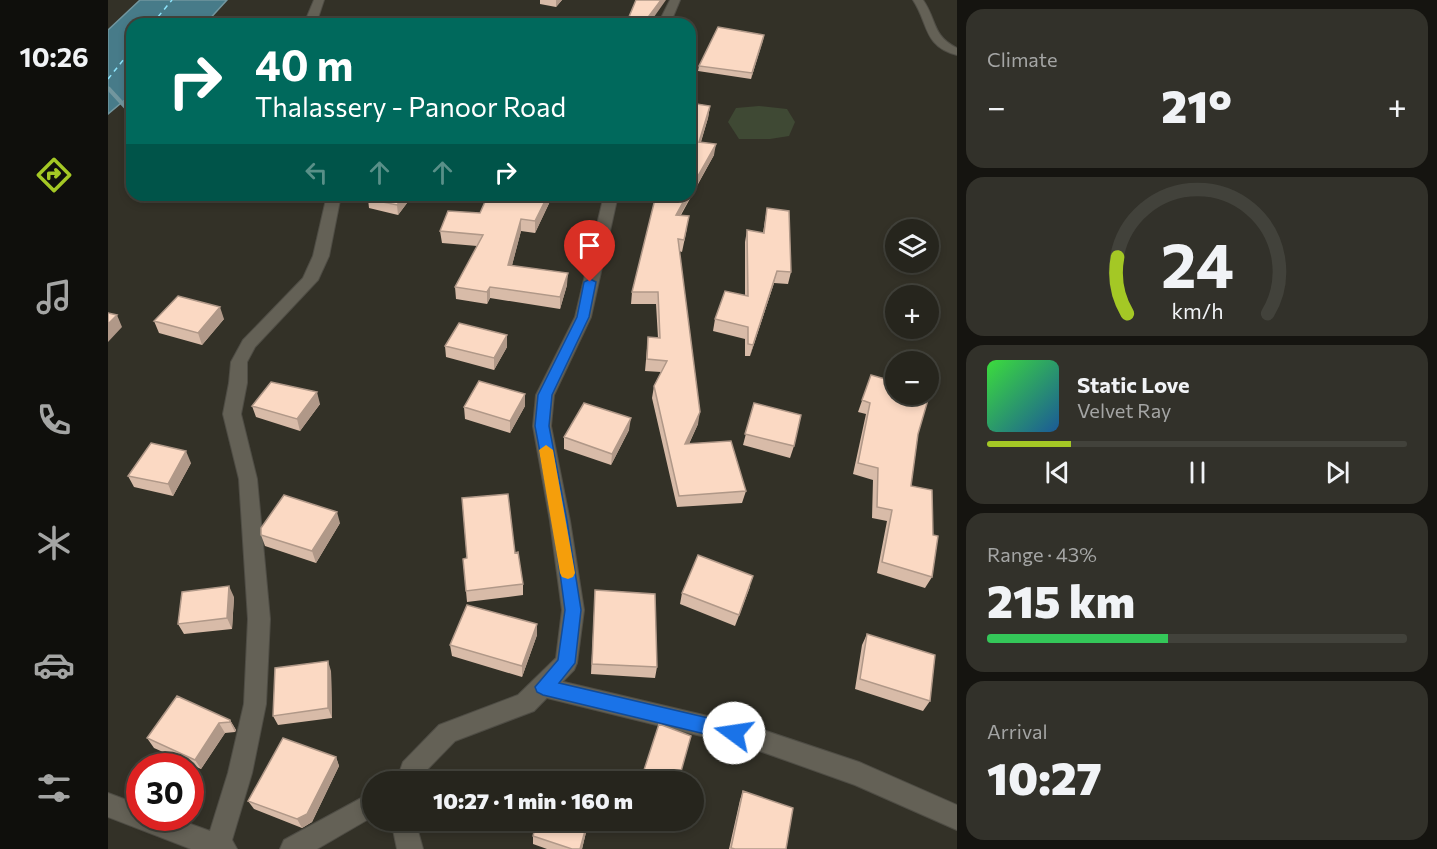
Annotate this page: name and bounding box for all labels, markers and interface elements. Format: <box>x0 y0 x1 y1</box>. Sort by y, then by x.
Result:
text: 40 m <box>255 38 353 90</box>
text: 10:26 <box>19 40 89 73</box>
icon: right <box>156 42 234 120</box>
text: Climate <box>987 47 1057 71</box>
text: 21° <box>1161 77 1232 132</box>
text: − <box>987 85 1006 126</box>
text: + <box>1388 85 1407 126</box>
text: Thalassery - Panoor Road <box>255 90 566 123</box>
icon: directions <box>33 154 75 196</box>
icon: left <box>300 156 333 189</box>
icon: ahead <box>363 156 396 189</box>
icon: ahead <box>426 156 459 189</box>
icon: right <box>489 156 522 189</box>
map controls <box>885 219 939 405</box>
button: layers <box>885 219 939 273</box>
pin <box>564 220 615 282</box>
text: 24 <box>1161 225 1233 301</box>
icon: arrive <box>573 229 606 262</box>
icon: music <box>33 276 75 318</box>
button: + <box>885 285 939 339</box>
text: km/h <box>1171 297 1223 323</box>
button: − <box>885 351 939 405</box>
text: Static Love <box>1077 371 1190 398</box>
text: Velvet Ray <box>1077 398 1171 422</box>
icon: phone <box>33 399 75 441</box>
icon: previous <box>1041 456 1074 489</box>
icon: pause <box>1181 456 1214 489</box>
icon: next <box>1321 456 1354 489</box>
icon: climate <box>33 522 75 564</box>
text: Range · 43% <box>987 542 1097 566</box>
text: 215 km <box>987 572 1135 627</box>
icon: car <box>33 644 75 686</box>
position arrow <box>702 701 766 765</box>
text: Arrival <box>987 719 1048 743</box>
text: 10:27 <box>987 749 1102 804</box>
speed limit sign: 30 <box>126 753 204 831</box>
icon: filters <box>33 767 75 809</box>
text: 10:27 · 1 min · 160 m <box>433 787 633 814</box>

